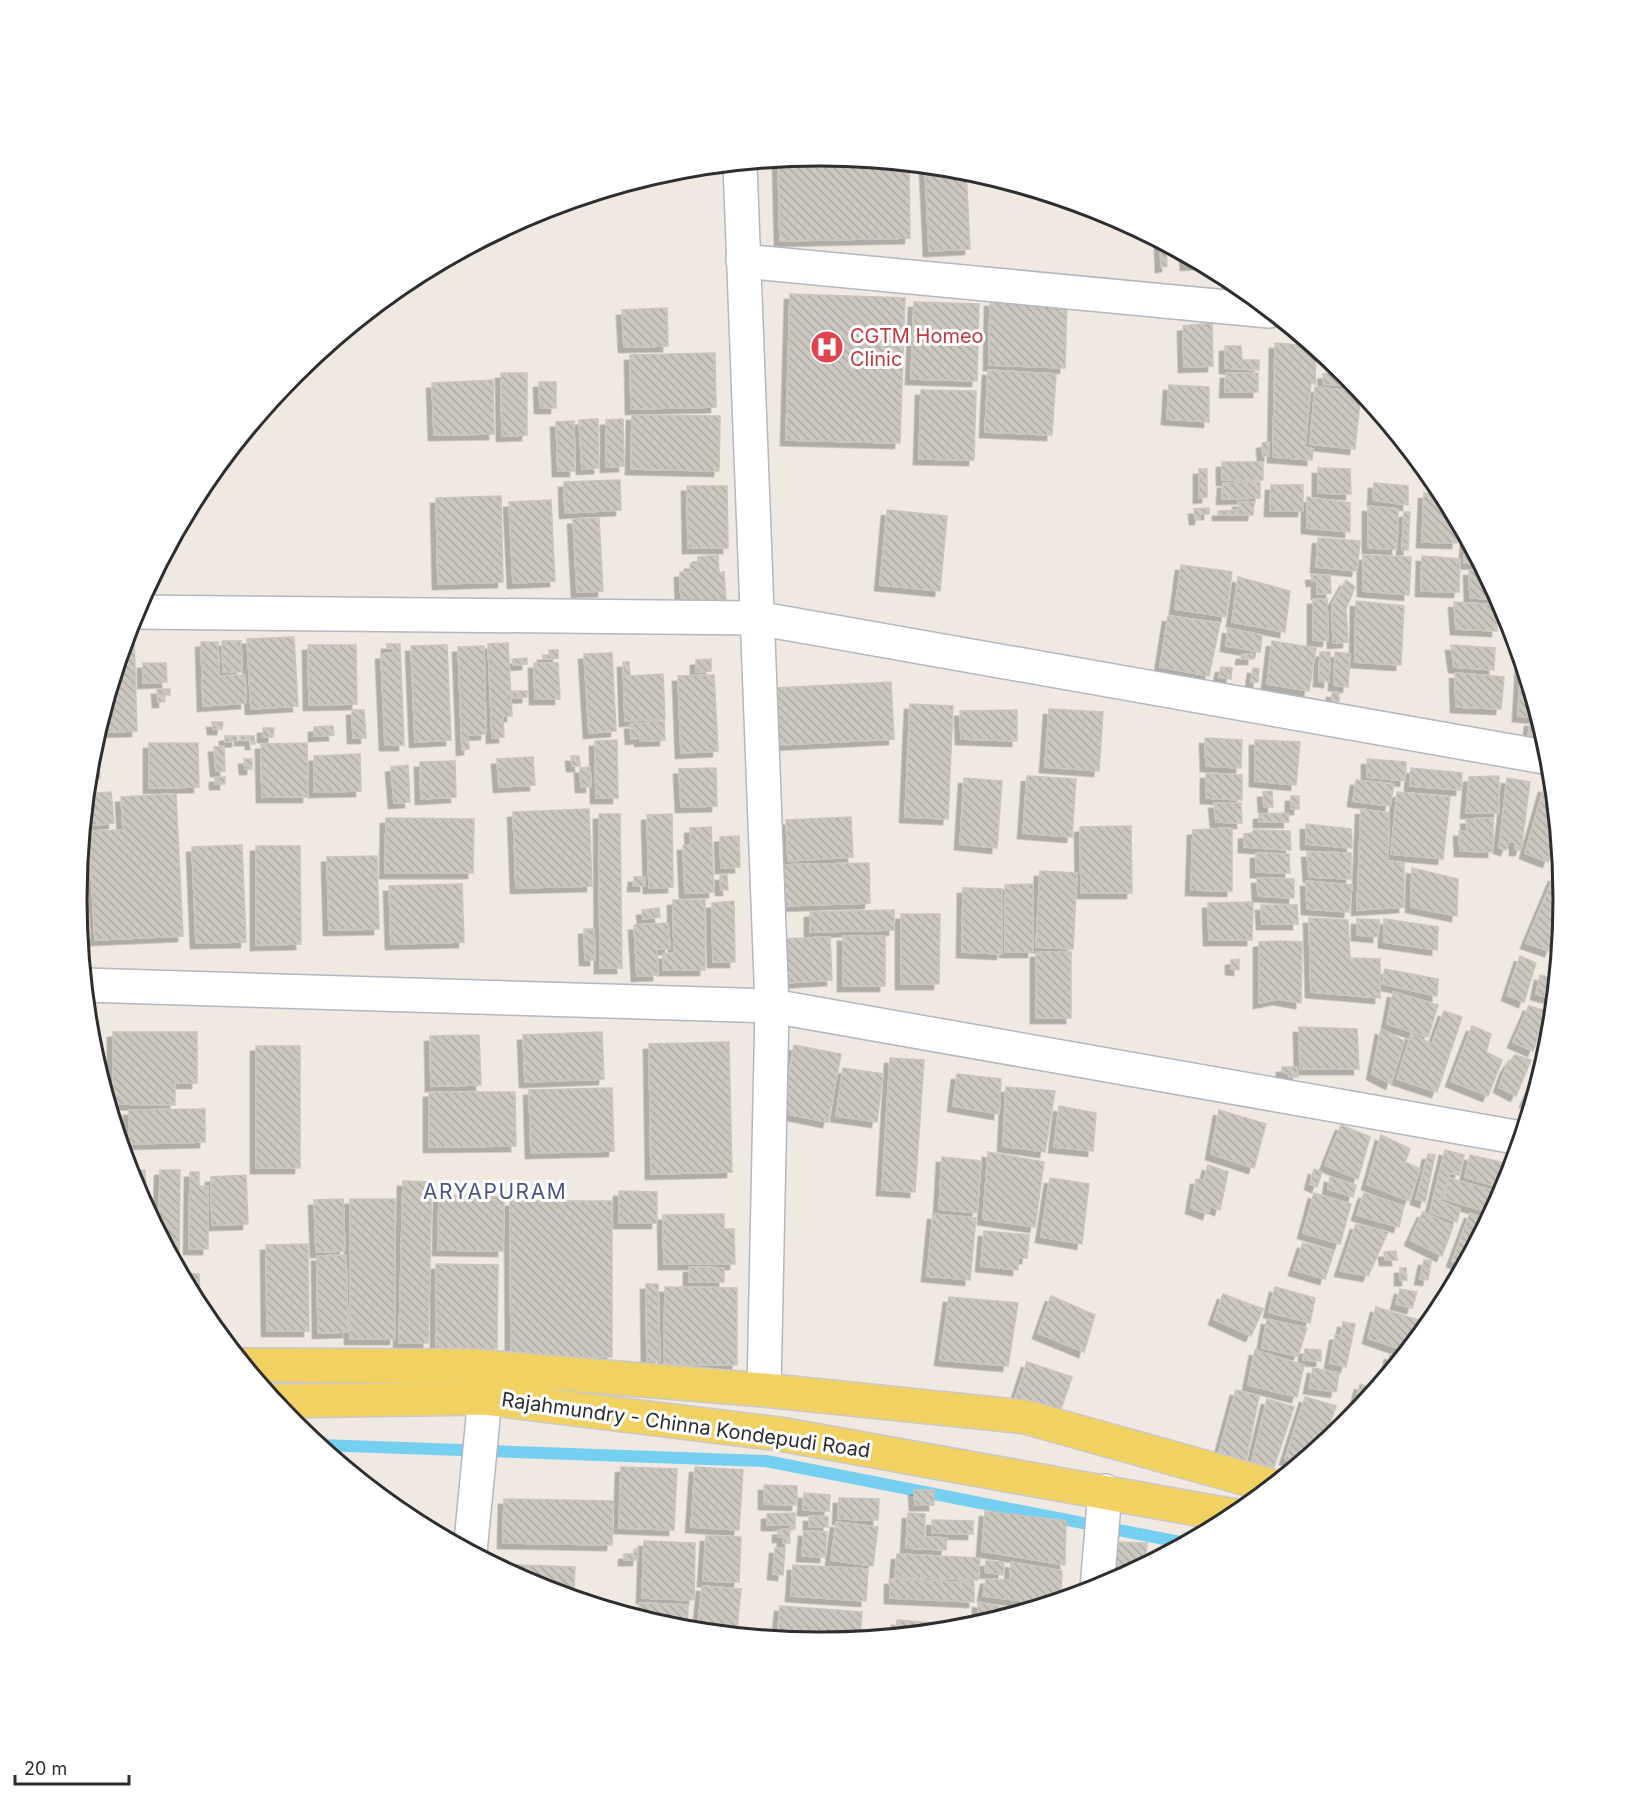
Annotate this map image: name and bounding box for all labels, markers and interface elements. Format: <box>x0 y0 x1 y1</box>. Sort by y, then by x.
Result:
place label: CGTM Homeo Clinic <box>850 324 984 371</box>
hospital icon: CGTM Homeo Clinic <box>809 329 845 365</box>
district label: ARYAPURAM <box>423 1179 567 1204</box>
street label: Rajahmundry - Chinna Kondepudi Road <box>500 1387 872 1463</box>
scale bar <box>15 1748 129 1786</box>
text: 20 m <box>24 1758 67 1779</box>

